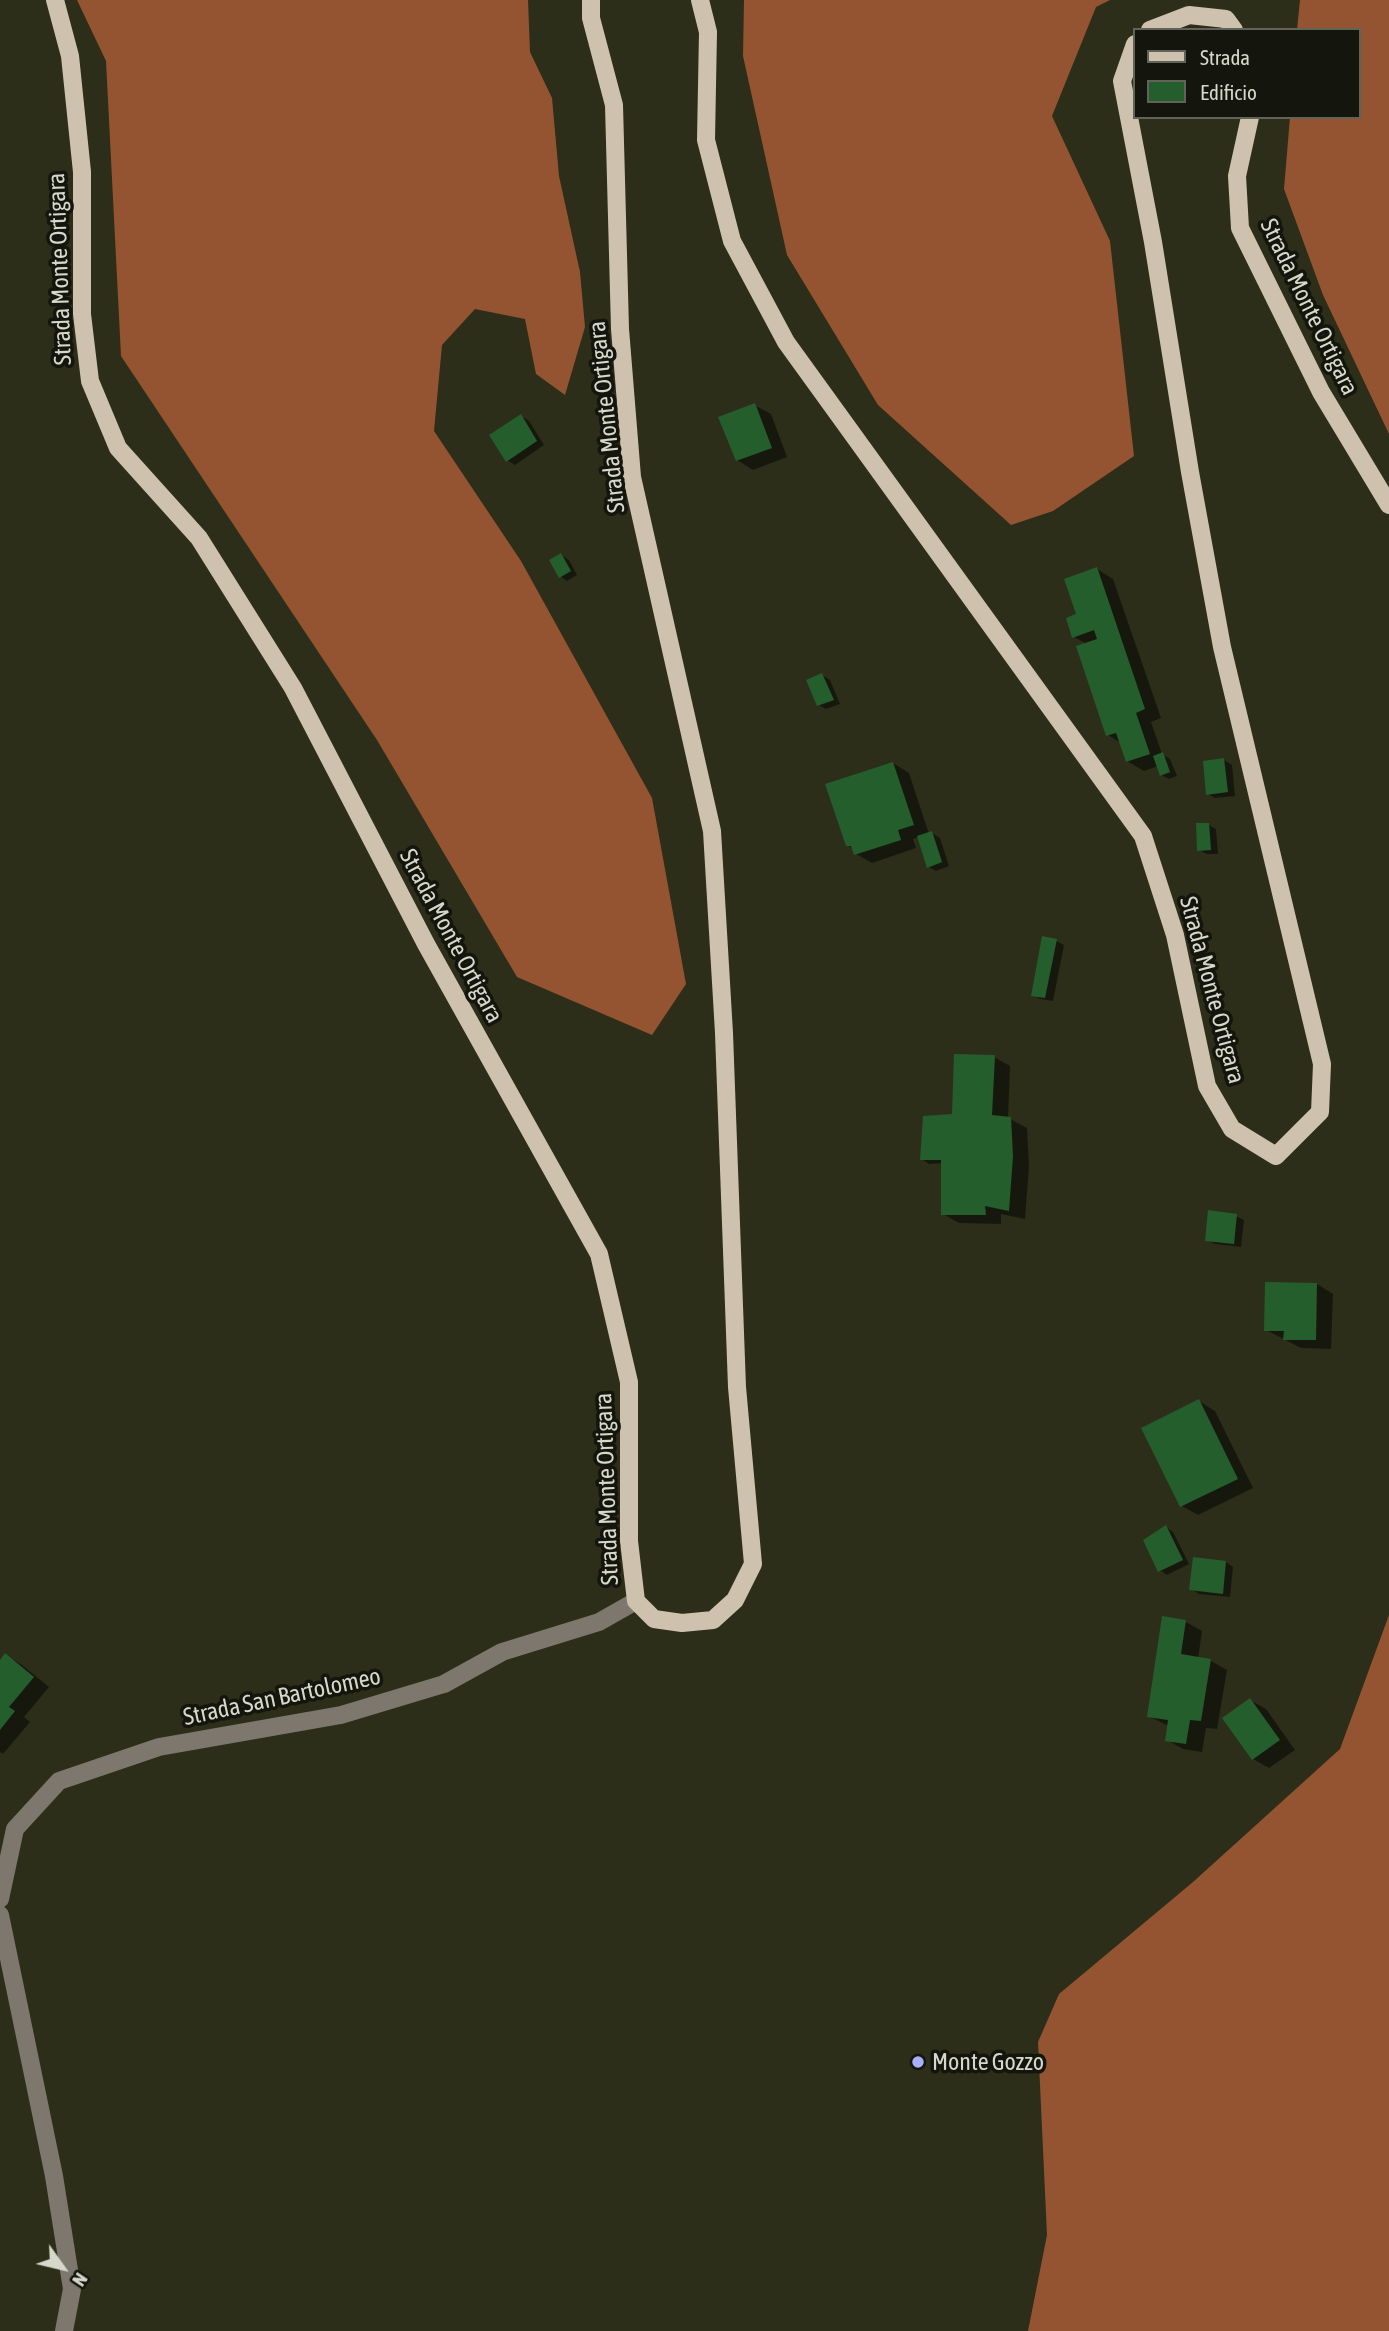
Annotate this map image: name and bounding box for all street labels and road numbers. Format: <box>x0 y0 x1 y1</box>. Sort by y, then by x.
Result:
street label: Strada Monte Ortigara <box>42 172 78 366</box>
street label: Strada Monte Ortigara <box>1254 214 1364 400</box>
street label: Strada Monte Ortigara <box>583 320 631 514</box>
street label: Strada Monte Ortigara <box>393 844 509 1028</box>
street label: Strada Monte Ortigara <box>1173 893 1251 1087</box>
street label: Strada Monte Ortigara <box>589 1392 625 1586</box>
street label: Strada San Bartolomeo <box>181 1662 383 1732</box>

